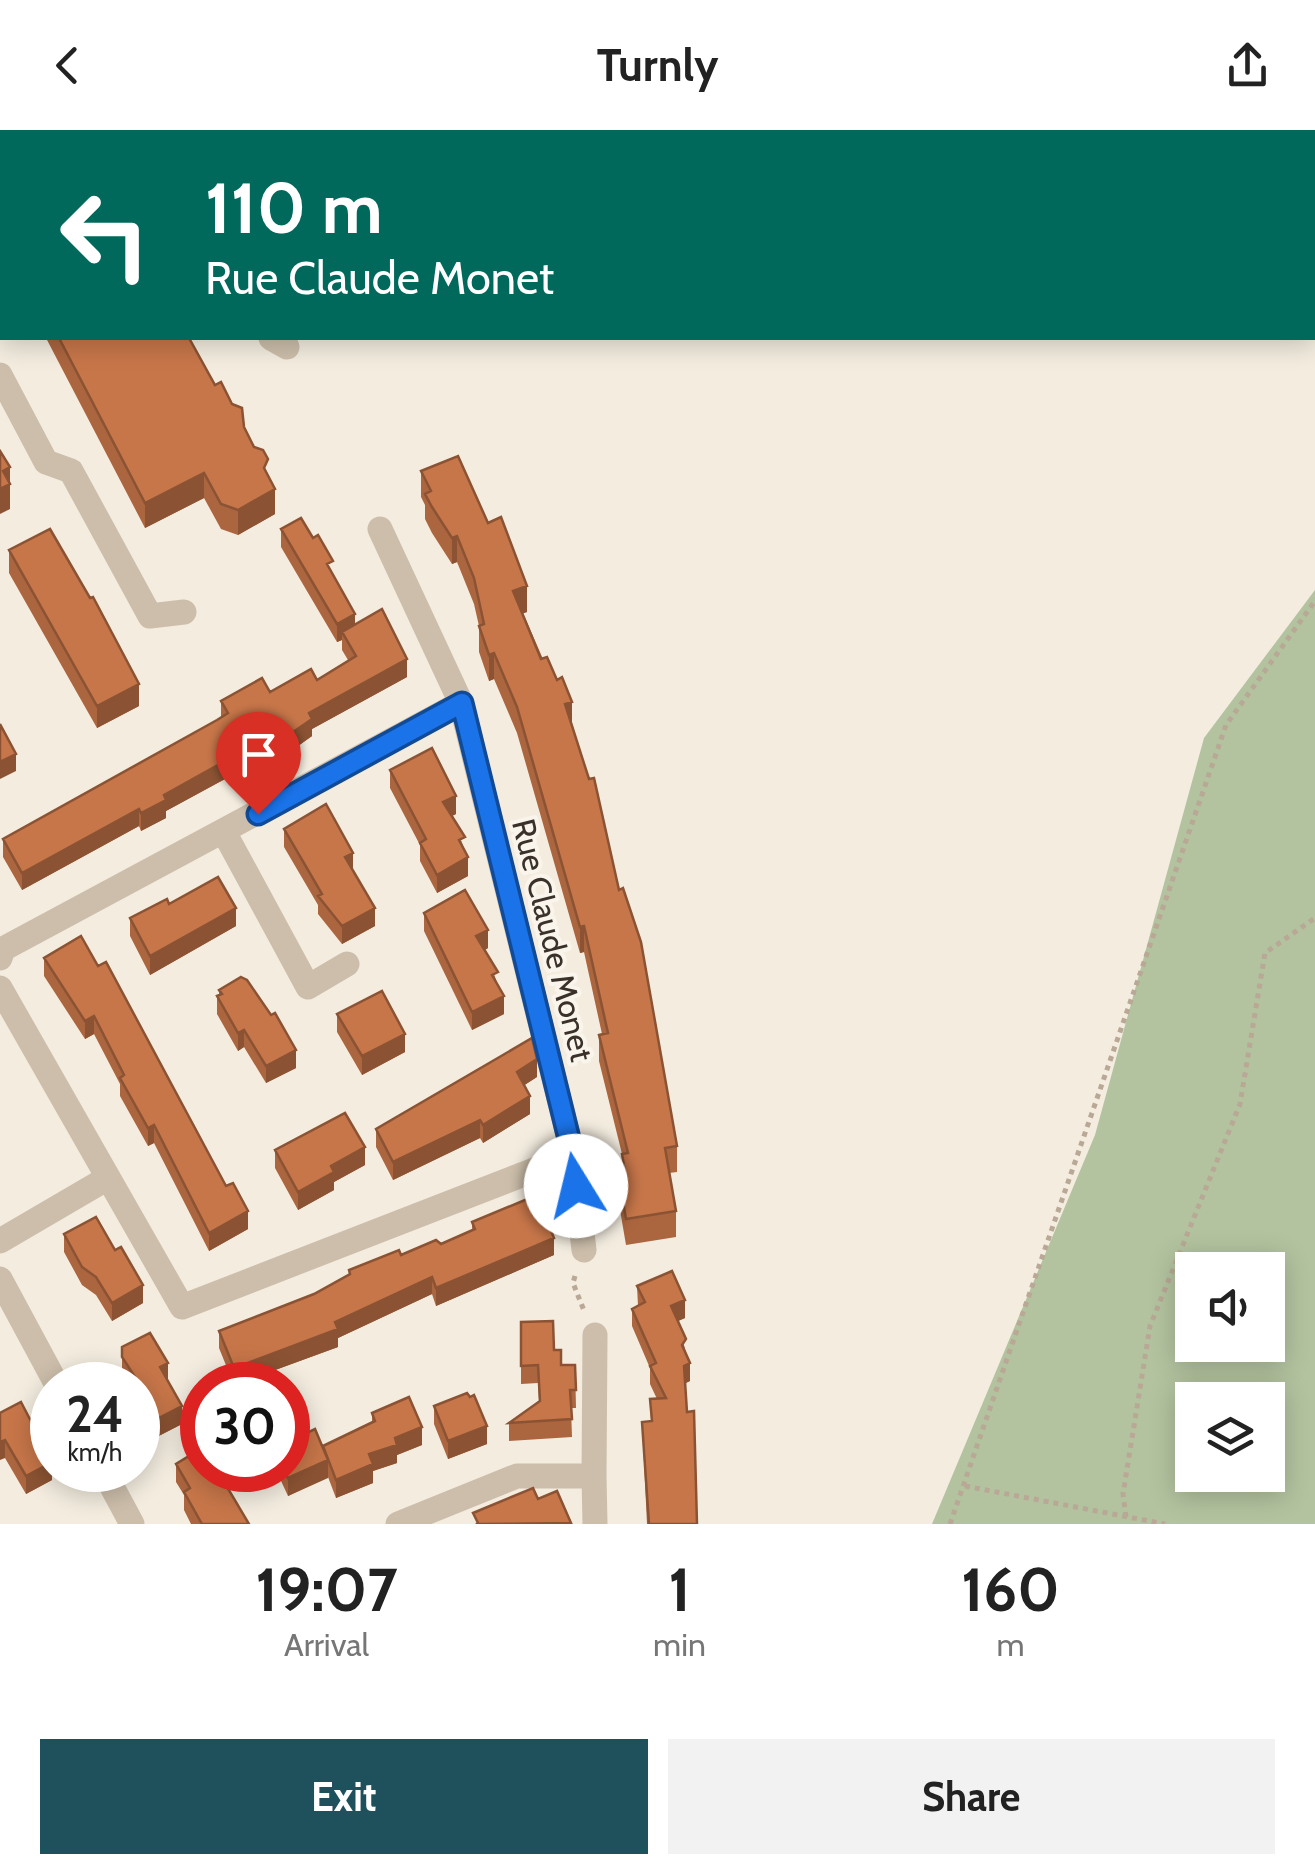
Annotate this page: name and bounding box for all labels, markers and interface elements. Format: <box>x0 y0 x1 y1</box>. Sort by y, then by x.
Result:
icon: back <box>40 38 95 93</box>
text: Turnly <box>597 38 718 92</box>
icon: share <box>1220 38 1275 93</box>
text: 110 m <box>205 165 383 251</box>
icon: left <box>40 170 170 300</box>
text: Rue Claude Monet <box>205 251 554 305</box>
pin <box>216 712 301 815</box>
icon: arrive <box>231 727 286 782</box>
street label: Rue Claude Monet <box>504 815 602 1065</box>
position arrow <box>524 1134 628 1238</box>
map controls <box>1175 1252 1285 1492</box>
button: sound <box>1175 1252 1285 1362</box>
speed limit sign: 30 <box>180 1362 310 1492</box>
button: layers <box>1175 1382 1285 1492</box>
text: 24 <box>66 1384 124 1445</box>
text: km/h <box>68 1437 122 1467</box>
text: 19:07 <box>255 1553 398 1626</box>
text: 1 <box>668 1553 691 1626</box>
text: 160 <box>961 1553 1060 1626</box>
text: Arrival <box>284 1625 369 1664</box>
text: min <box>653 1625 706 1664</box>
text: m <box>996 1625 1024 1664</box>
button: Exit <box>40 1739 648 1854</box>
button: Share <box>668 1739 1275 1854</box>

